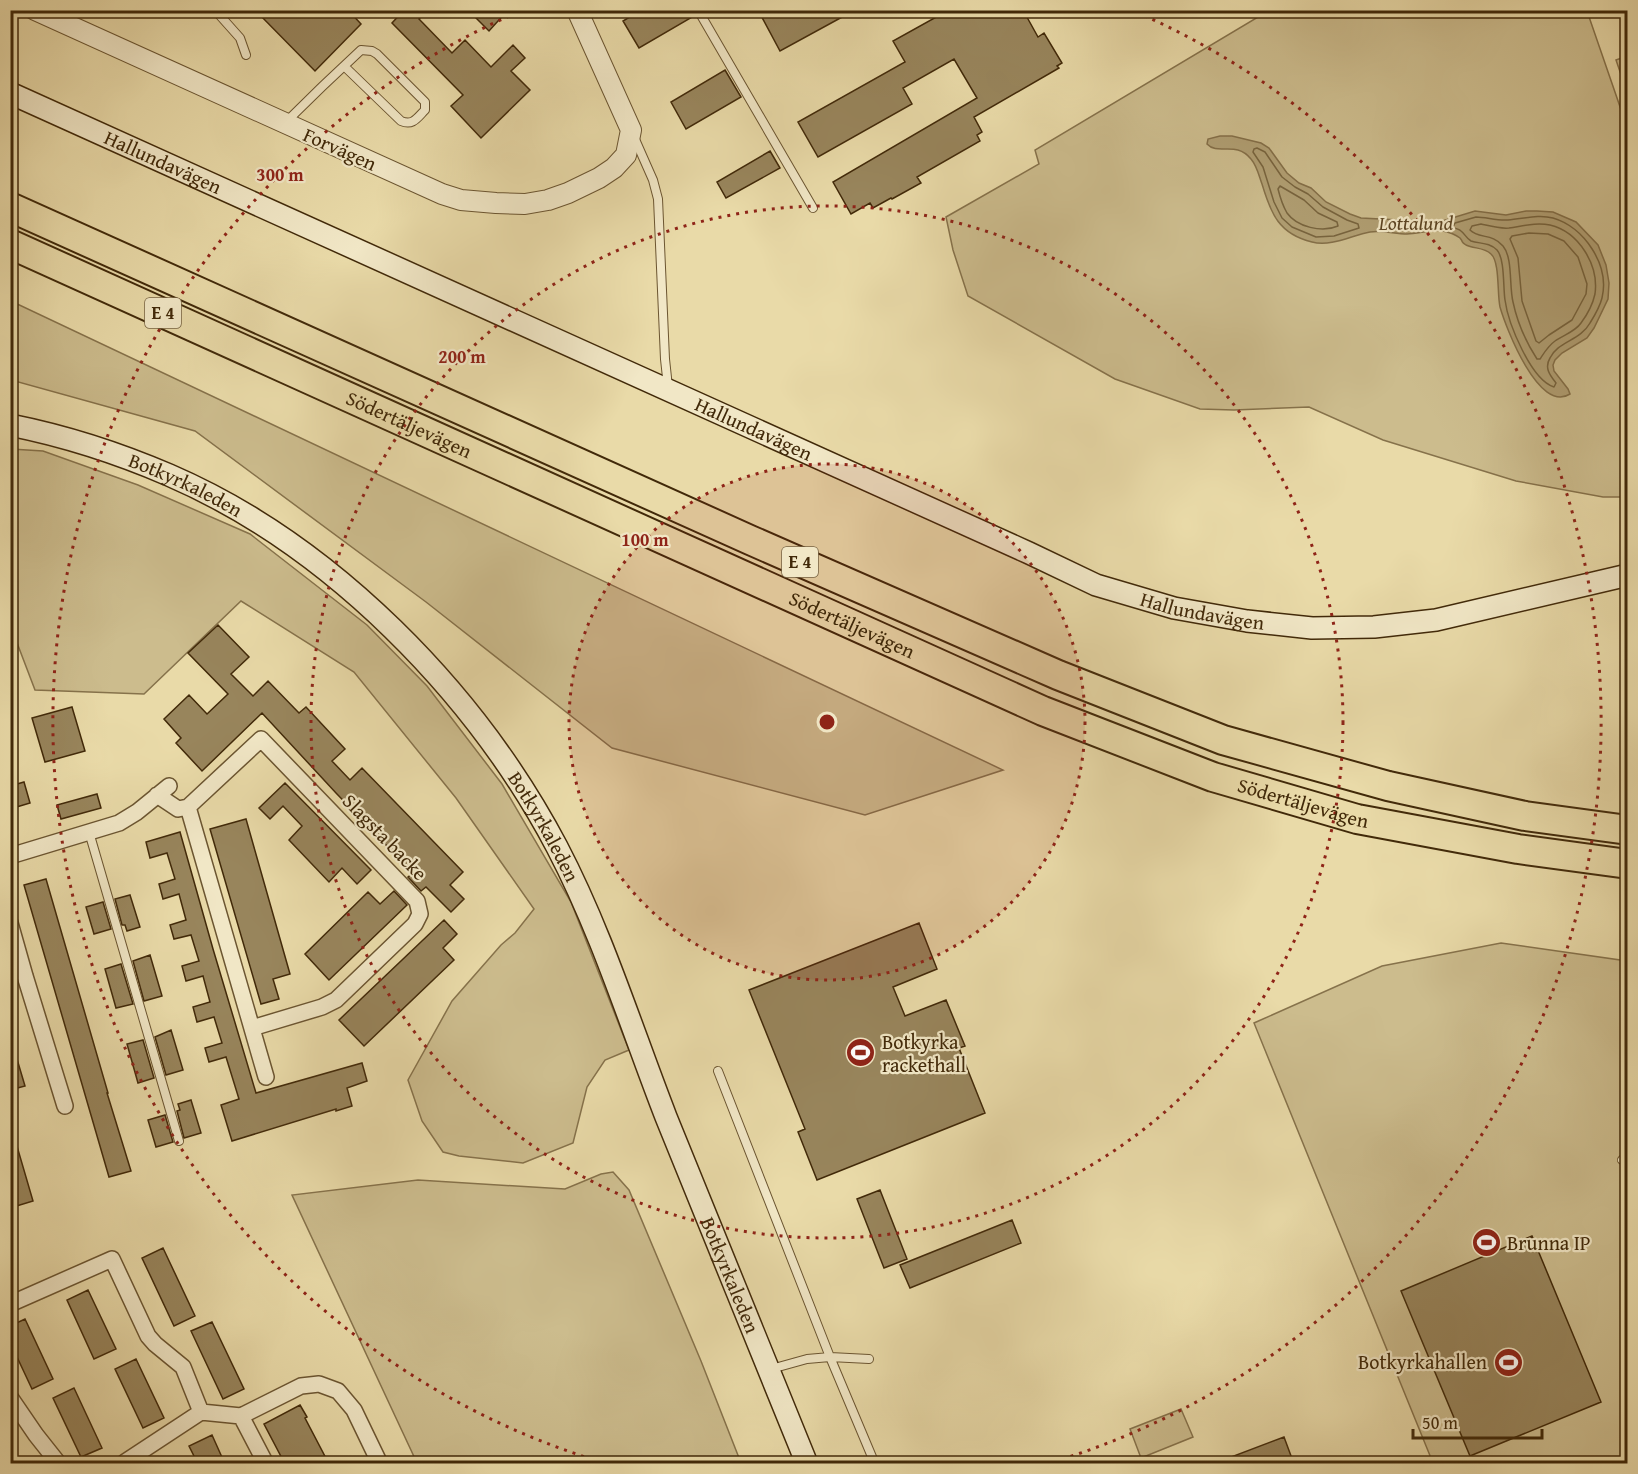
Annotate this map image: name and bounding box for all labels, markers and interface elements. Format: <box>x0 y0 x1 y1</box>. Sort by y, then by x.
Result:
street label: Forvägen <box>299 120 381 178</box>
street label: Hallundavägen <box>100 123 227 201</box>
text: 300 m <box>256 161 304 188</box>
park label: Lottalund <box>1378 208 1454 237</box>
road number: E 4 <box>145 298 181 328</box>
text: 200 m <box>438 343 486 370</box>
street label: Södertäljevägen <box>342 383 477 465</box>
street label: Hallundavägen <box>691 389 817 467</box>
street label: Botkyrkaleden <box>125 445 248 524</box>
text: 100 m <box>621 526 669 553</box>
road number: E 4 <box>782 547 818 577</box>
street label: Södertäljevägen <box>785 583 920 665</box>
street label: Hallundavägen <box>1137 584 1266 637</box>
centre of rings <box>817 712 837 732</box>
street label: Botkyrkaleden <box>501 765 587 887</box>
street label: Södertäljevägen <box>1234 770 1371 835</box>
street label: Slagsta backe <box>336 787 434 887</box>
place label: Botkyrka rackethall <box>882 1027 967 1079</box>
sports icon: Botkyrka rackethall <box>845 1037 877 1069</box>
street label: Botkyrkaleden <box>694 1212 767 1337</box>
sports icon: Brunna IP <box>1470 1227 1502 1259</box>
place label: Brunna IP <box>1507 1228 1591 1257</box>
sports icon: Botkyrkahallen <box>1492 1346 1524 1378</box>
place label: Botkyrkahallen <box>1358 1347 1487 1376</box>
scale bar <box>1413 1402 1542 1440</box>
text: 50 m <box>1422 1409 1458 1436</box>

